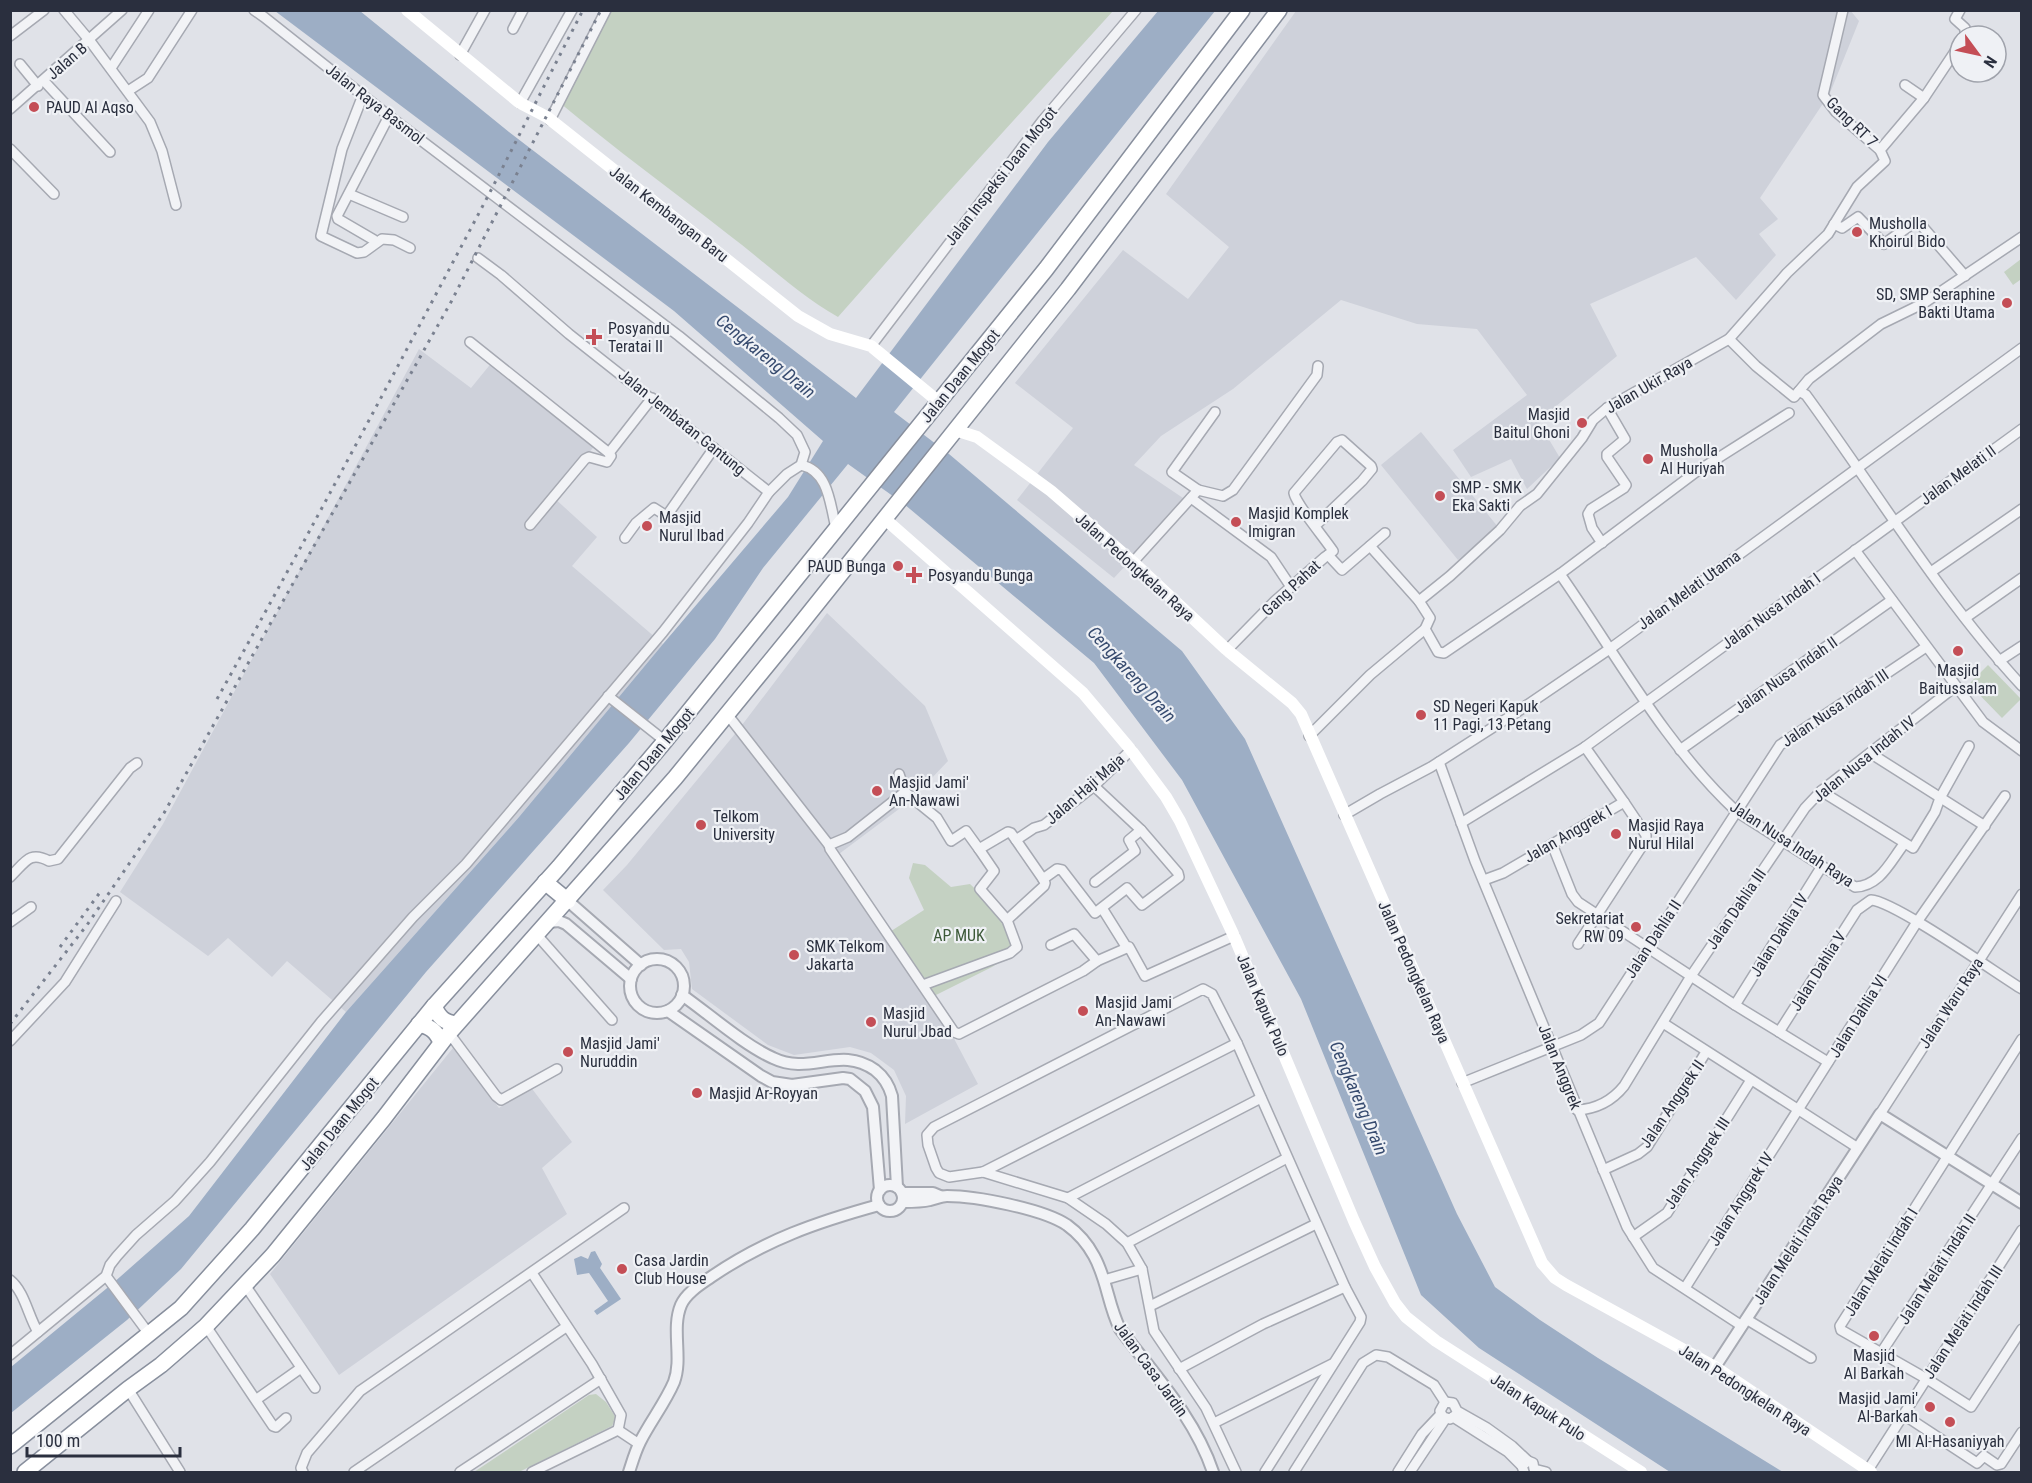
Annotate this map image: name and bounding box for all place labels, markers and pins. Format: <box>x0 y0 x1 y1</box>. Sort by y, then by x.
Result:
place label: PAUD Al Aqso <box>46 98 134 117</box>
marker: PAUD Al Aqso <box>27 100 41 114</box>
place label: Musholla Khoirul Bido <box>1869 214 1945 251</box>
marker: Musholla Khoirul Bido <box>1850 225 1864 239</box>
place label: SD, SMP Seraphine Bakti Utama <box>1876 285 1995 322</box>
marker: SD, SMP Seraphine Bakti Utama <box>2000 296 2014 310</box>
place label: Posyandu Teratai II <box>608 319 670 356</box>
marker: Posyandu Teratai II <box>585 328 603 346</box>
place label: Masjid Baitul Ghoni <box>1493 405 1570 442</box>
marker: Masjid Baitul Ghoni <box>1575 416 1589 430</box>
place label: Musholla Al Huriyah <box>1660 441 1725 478</box>
marker: Musholla Al Huriyah <box>1641 452 1655 466</box>
place label: SMP - SMK Eka Sakti <box>1452 478 1522 515</box>
marker: SMP - SMK Eka Sakti <box>1433 489 1447 503</box>
place label: Masjid Komplek Imigran <box>1248 504 1350 541</box>
place label: Masjid Nurul Ibad <box>659 508 724 545</box>
marker: Masjid Komplek Imigran <box>1229 515 1243 529</box>
marker: Masjid Nurul Ibad <box>640 519 654 533</box>
place label: PAUD Bunga <box>808 557 886 576</box>
marker: PAUD Bunga <box>891 559 905 573</box>
marker: Posyandu Bunga <box>905 566 923 584</box>
place label: Posyandu Bunga <box>928 566 1033 585</box>
marker: Masjid Baitussalam <box>1951 644 1965 658</box>
place label: Masjid Baitussalam <box>1919 661 1997 698</box>
place label: SD Negeri Kapuk 11 Pagi, 13 Petang <box>1433 697 1551 734</box>
marker: SD Negeri Kapuk 11 Pagi, 13 Petang <box>1414 708 1428 722</box>
place label: Masjid Jami' An-Nawawi <box>889 773 969 810</box>
marker: Masjid Jami' An-Nawawi <box>870 784 884 798</box>
place label: Telkom University <box>713 807 775 844</box>
place label: Masjid Raya Nurul Hilal <box>1628 816 1704 853</box>
marker: Telkom University <box>694 818 708 832</box>
marker: Masjid Raya Nurul Hilal <box>1609 827 1623 841</box>
place label: Sekretariat RW 09 <box>1555 909 1624 946</box>
marker: Sekretariat RW 09 <box>1629 920 1643 934</box>
place label: SMK Telkom Jakarta <box>806 937 884 974</box>
marker: SMK Telkom Jakarta <box>787 948 801 962</box>
place label: Masjid Jami An-Nawawi <box>1095 993 1172 1030</box>
place label: Masjid Nurul Jbad <box>883 1004 952 1041</box>
marker: Masjid Jami An-Nawawi <box>1076 1004 1090 1018</box>
marker: Masjid Nurul Jbad <box>864 1015 878 1029</box>
place label: Masjid Jami' Nuruddin <box>580 1034 660 1071</box>
marker: Masjid Jami' Nuruddin <box>561 1045 575 1059</box>
place label: Masjid Ar-Royyan <box>709 1084 818 1103</box>
marker: Masjid Ar-Royyan <box>690 1086 704 1100</box>
place label: Casa Jardin Club House <box>634 1251 709 1288</box>
marker: Casa Jardin Club House <box>615 1262 629 1276</box>
marker: Masjid Al Barkah <box>1867 1329 1881 1343</box>
place label: Masjid Al Barkah <box>1844 1346 1904 1383</box>
place label: Masjid Jami' Al-Barkah <box>1838 1389 1918 1426</box>
marker: Masjid Jami' Al-Barkah <box>1923 1400 1937 1414</box>
marker: MI Al-Hasaniyyah <box>1943 1415 1957 1429</box>
place label: MI Al-Hasaniyyah <box>1895 1432 2005 1451</box>

